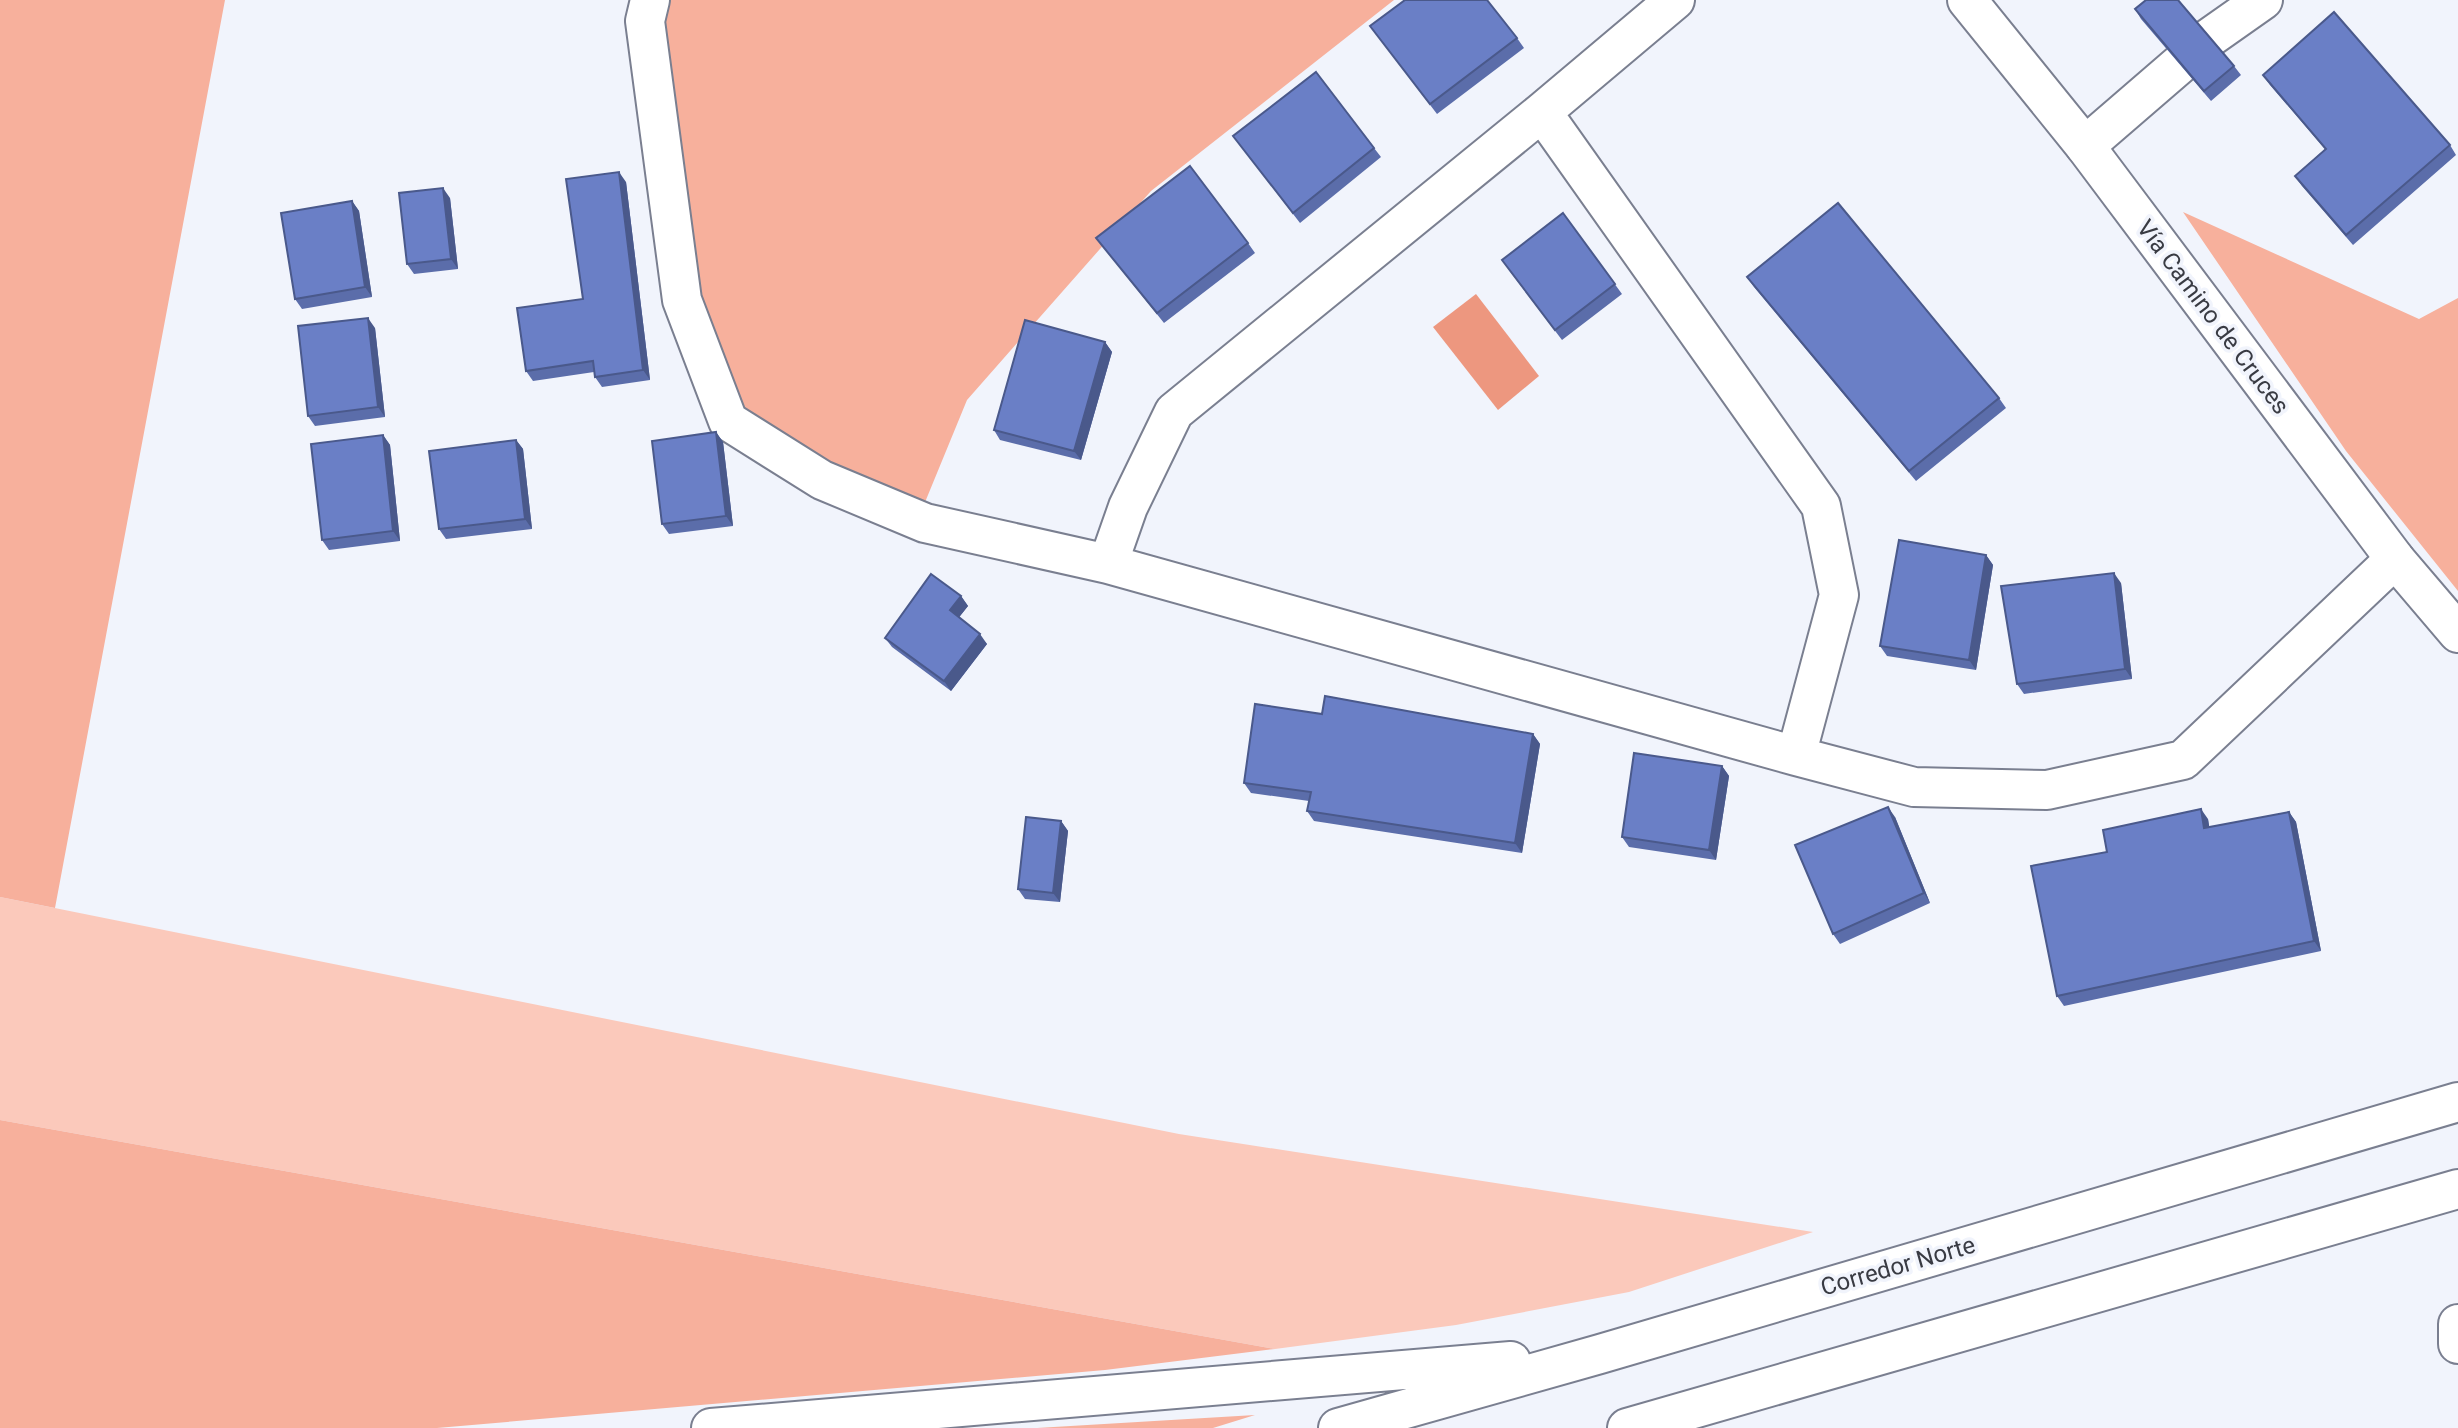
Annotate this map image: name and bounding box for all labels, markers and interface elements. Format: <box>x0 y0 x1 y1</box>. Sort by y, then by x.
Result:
street label: Vía Camino de Cruces <box>2131 215 2295 419</box>
street label: Corredor Norte <box>1817 1231 1979 1301</box>

